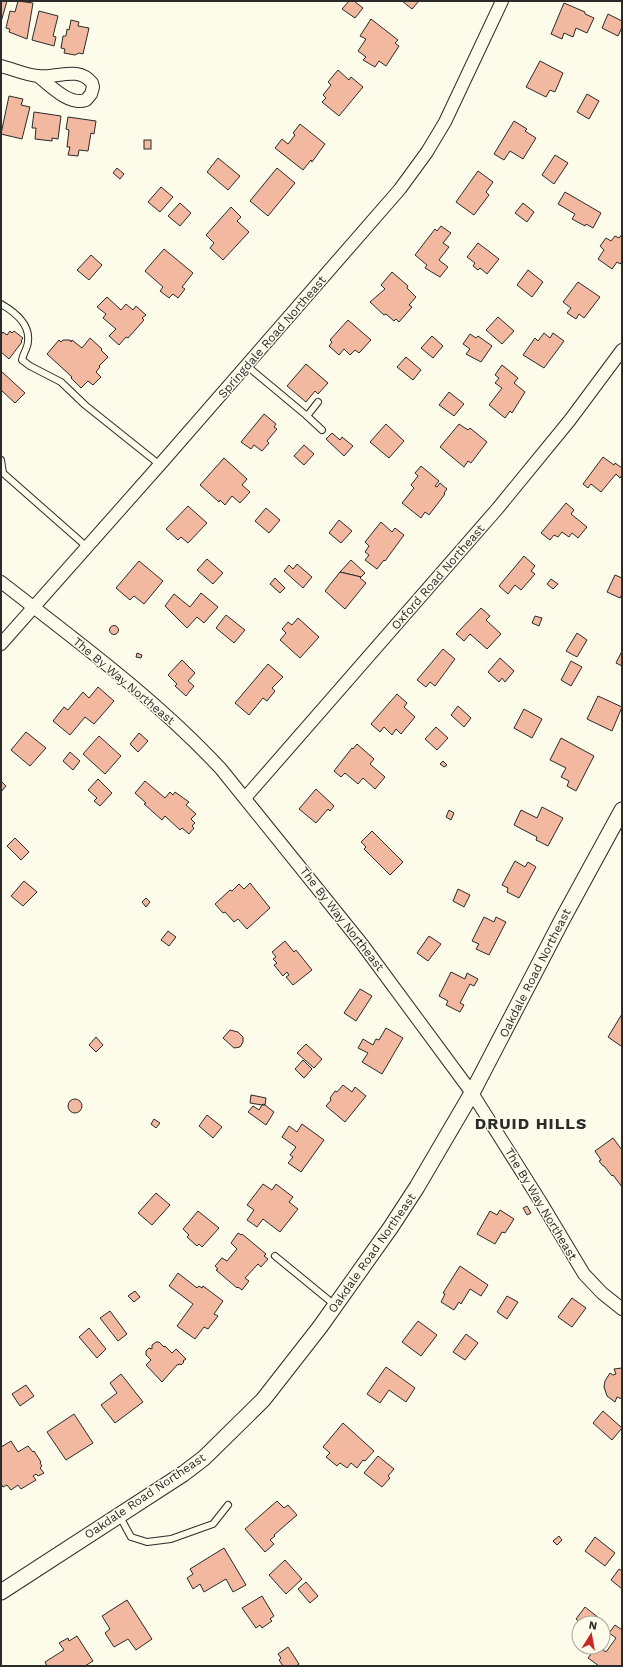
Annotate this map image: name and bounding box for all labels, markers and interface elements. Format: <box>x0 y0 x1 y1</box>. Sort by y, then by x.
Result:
street label: Springdale Road Northeast <box>215 273 329 401</box>
street label: Oxford Road Northeast <box>389 522 487 632</box>
street label: The By Way Northeast <box>70 634 178 728</box>
street label: The By Way Northeast <box>297 864 387 974</box>
street label: Oakdale Road Northeast <box>496 906 574 1040</box>
district label: DRUID HILLS <box>475 1114 587 1133</box>
street label: The By Way Northeast <box>502 1145 580 1263</box>
street label: Oakdale Road Northeast <box>325 1191 419 1315</box>
street label: Oakdale Road Northeast <box>82 1450 208 1542</box>
north arrow <box>571 1615 611 1655</box>
text: N <box>588 1619 598 1633</box>

